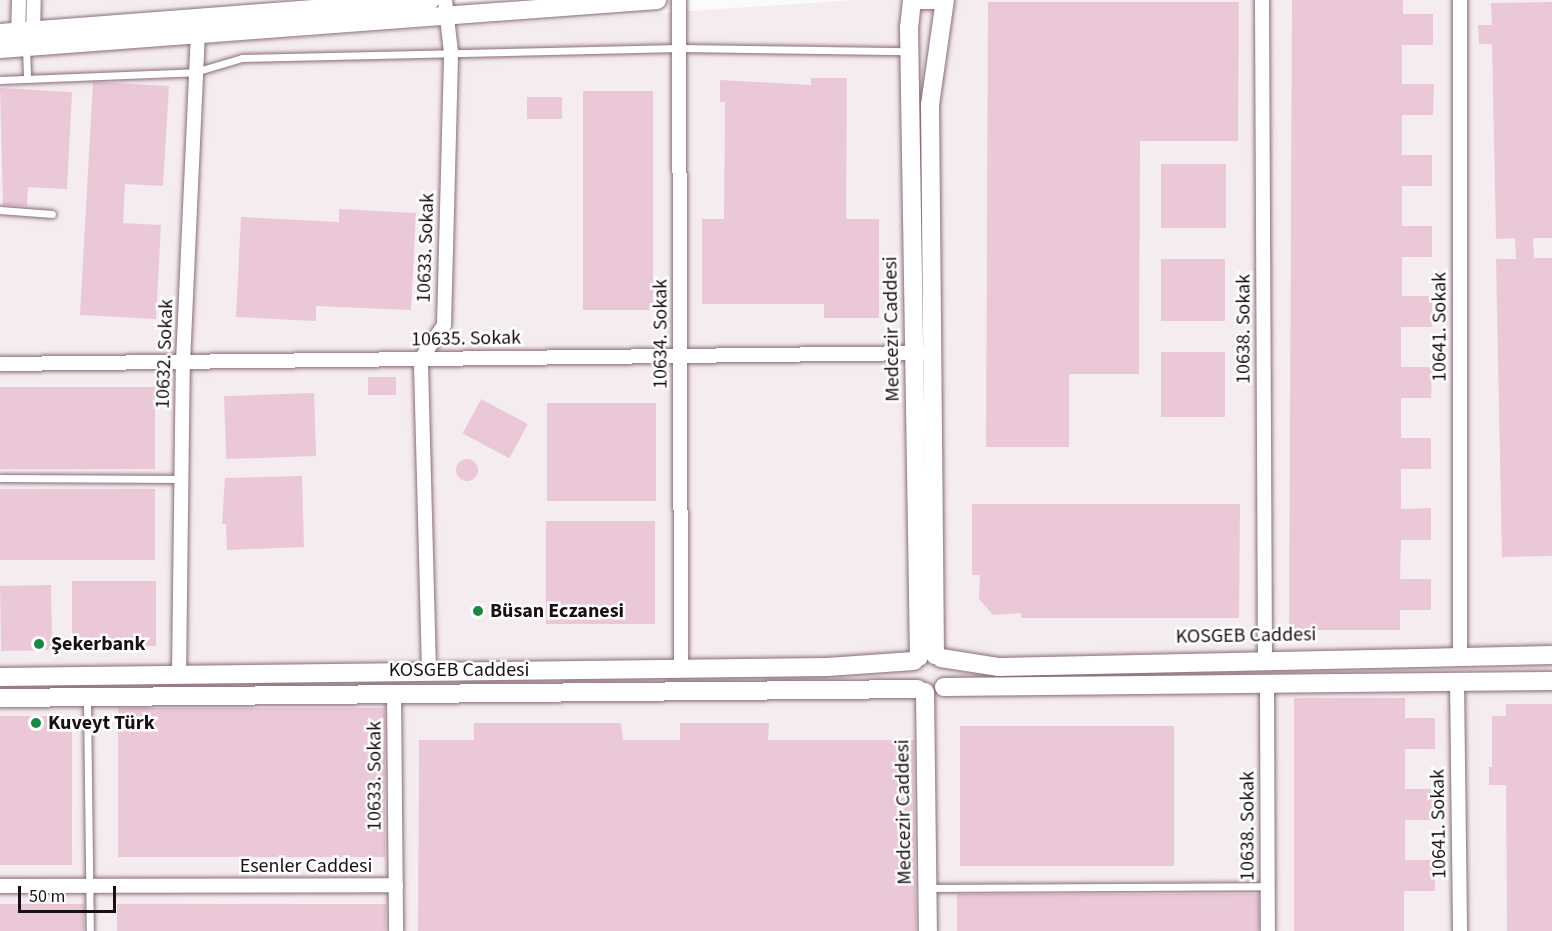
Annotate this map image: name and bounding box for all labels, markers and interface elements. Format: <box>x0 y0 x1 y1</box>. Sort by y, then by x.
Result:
street label: 10633. Sokak <box>412 193 440 303</box>
street label: Medcezir Caddesi <box>879 256 905 402</box>
street label: 10641. Sokak <box>1428 272 1452 382</box>
street label: 10638. Sokak <box>1232 274 1256 384</box>
street label: 10634. Sokak <box>649 279 673 389</box>
street label: 10632. Sokak <box>151 299 179 409</box>
street label: 10635. Sokak <box>411 326 521 352</box>
place label: Büsan Eczanesi <box>490 599 624 623</box>
marker: Büsan Eczanesi <box>471 604 485 618</box>
street label: KOSGEB Caddesi <box>1175 623 1317 649</box>
place label: Şekerbank <box>51 632 145 656</box>
marker: Şekerbank <box>32 637 46 651</box>
street label: KOSGEB Caddesi <box>389 658 529 682</box>
place label: Kuveyt Türk <box>48 711 155 735</box>
marker: Kuveyt Türk <box>29 716 43 730</box>
street label: 10633. Sokak <box>363 721 387 831</box>
street label: Medcezir Caddesi <box>891 739 917 885</box>
street label: 10641. Sokak <box>1426 769 1452 879</box>
street label: 10638. Sokak <box>1236 771 1260 881</box>
street label: Esenler Caddesi <box>240 854 372 878</box>
scale bar <box>21 874 118 912</box>
text: 50 m <box>29 884 65 909</box>

